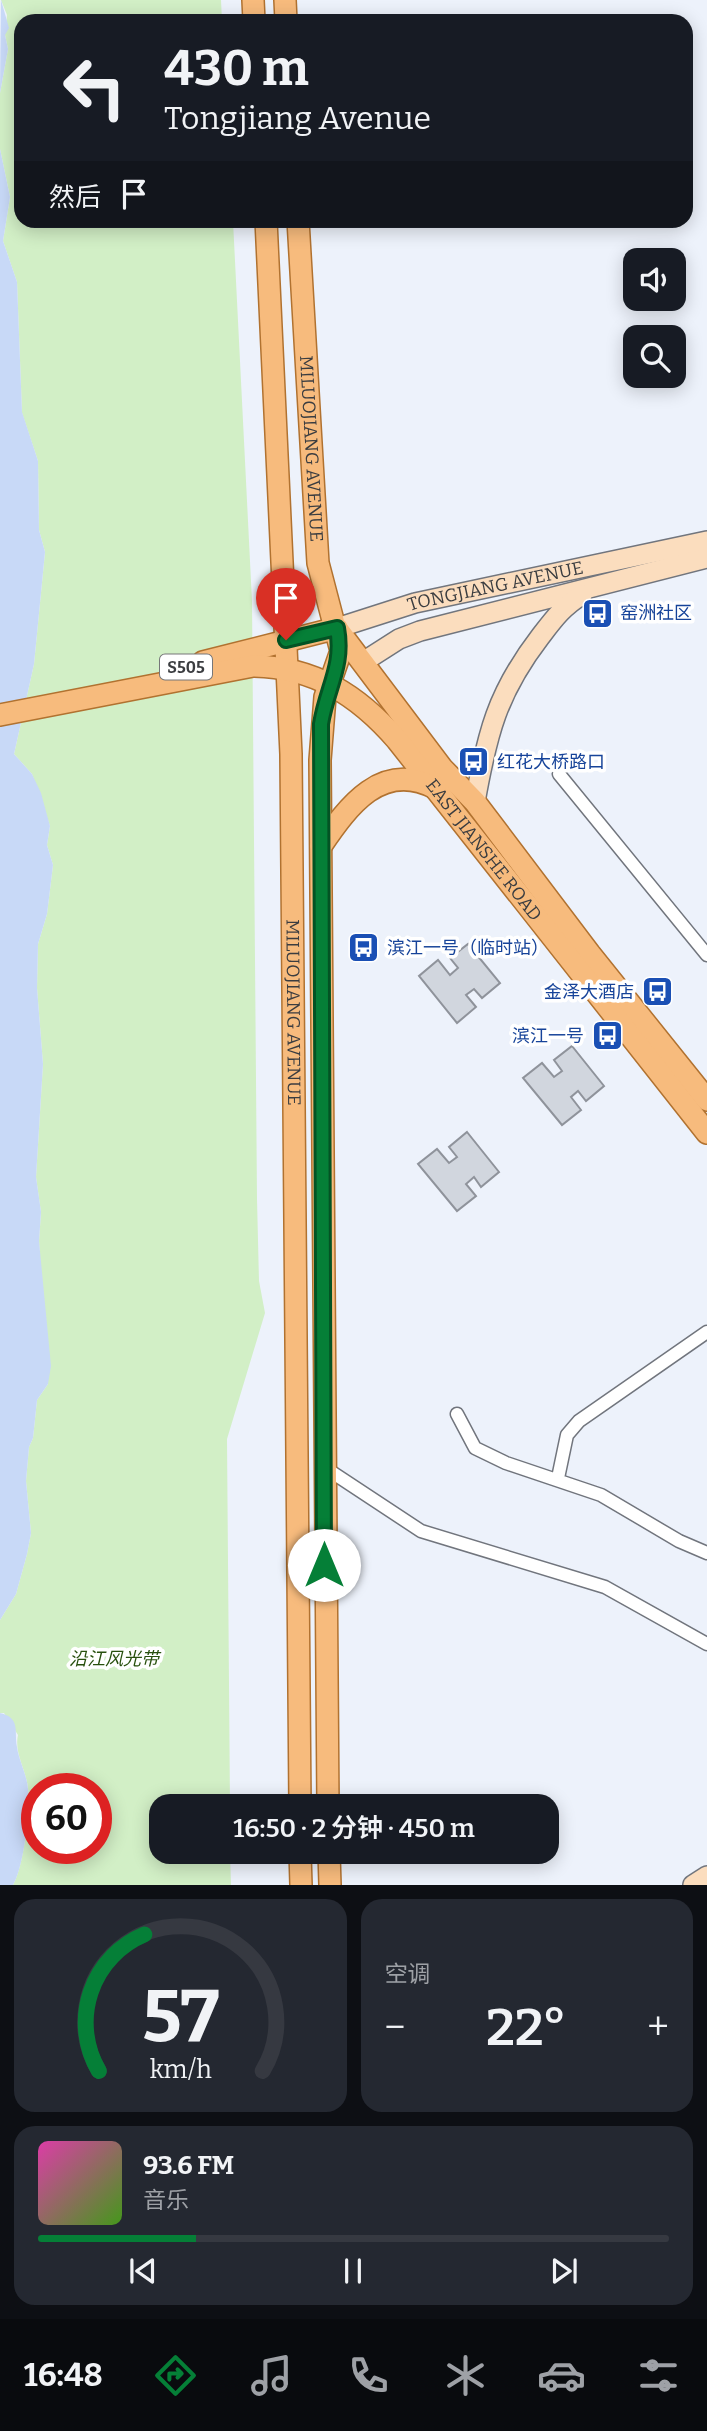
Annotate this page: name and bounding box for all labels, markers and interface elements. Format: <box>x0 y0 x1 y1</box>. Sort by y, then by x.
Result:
text: 430 m <box>164 39 309 98</box>
icon: left <box>49 42 140 133</box>
text: Tongjiang Avenue <box>164 99 431 137</box>
icon: arrive <box>115 175 153 213</box>
text: 然后 <box>49 182 101 213</box>
map controls <box>623 248 686 388</box>
button: sound <box>623 248 686 311</box>
button: search <box>623 325 686 388</box>
street label: MILUOJIANG AVENUE <box>295 355 328 542</box>
street label: TONGJIANG AVENUE <box>405 557 585 616</box>
pin <box>256 568 316 640</box>
icon: arrive <box>267 579 305 617</box>
bus stop icon: 窑洲社区 <box>580 596 614 630</box>
place label: 窑洲社区 <box>620 602 692 624</box>
road number: S505 <box>160 654 212 680</box>
bus stop icon: 红花大桥路口 <box>457 745 491 779</box>
place label: 红花大桥路口 <box>497 751 605 773</box>
street label: EAST JIANSHE ROAD <box>421 775 546 925</box>
street label: MILUOJIANG AVENUE <box>281 919 305 1106</box>
bus stop icon: 滨江一号（临时站） <box>347 931 381 965</box>
place label: 滨江一号（临时站） <box>387 937 549 959</box>
bus stop icon: 金泽大酒店 <box>640 975 674 1009</box>
place label: 金泽大酒店 <box>544 981 634 1003</box>
bus stop icon: 滨江一号 <box>590 1019 624 1053</box>
place label: 滨江一号 <box>512 1025 584 1047</box>
position arrow <box>287 1528 361 1602</box>
park label: 沿江风光带 <box>69 1648 162 1670</box>
speed limit sign: 60 <box>21 1773 112 1864</box>
text: 16:50 · 2 分钟 · 450 m <box>233 1813 475 1844</box>
text: 空调 <box>385 1960 431 1988</box>
text: 57 <box>141 1974 219 2061</box>
text: 22° <box>486 1996 567 2059</box>
text: − <box>385 2004 405 2050</box>
text: + <box>647 2004 669 2050</box>
text: km/h <box>149 2055 212 2085</box>
text: 93.6 FM <box>143 2150 234 2181</box>
text: 音乐 <box>143 2186 189 2214</box>
icon: previous <box>124 2252 162 2290</box>
icon: pause <box>334 2252 372 2290</box>
icon: next <box>545 2252 583 2290</box>
icon: directions <box>151 2351 200 2400</box>
icon: music <box>247 2351 296 2400</box>
icon: phone <box>344 2351 393 2400</box>
icon: climate <box>441 2351 490 2400</box>
icon: car <box>537 2351 586 2400</box>
icon: filters <box>634 2351 683 2400</box>
text: 16:48 <box>24 2356 103 2394</box>

